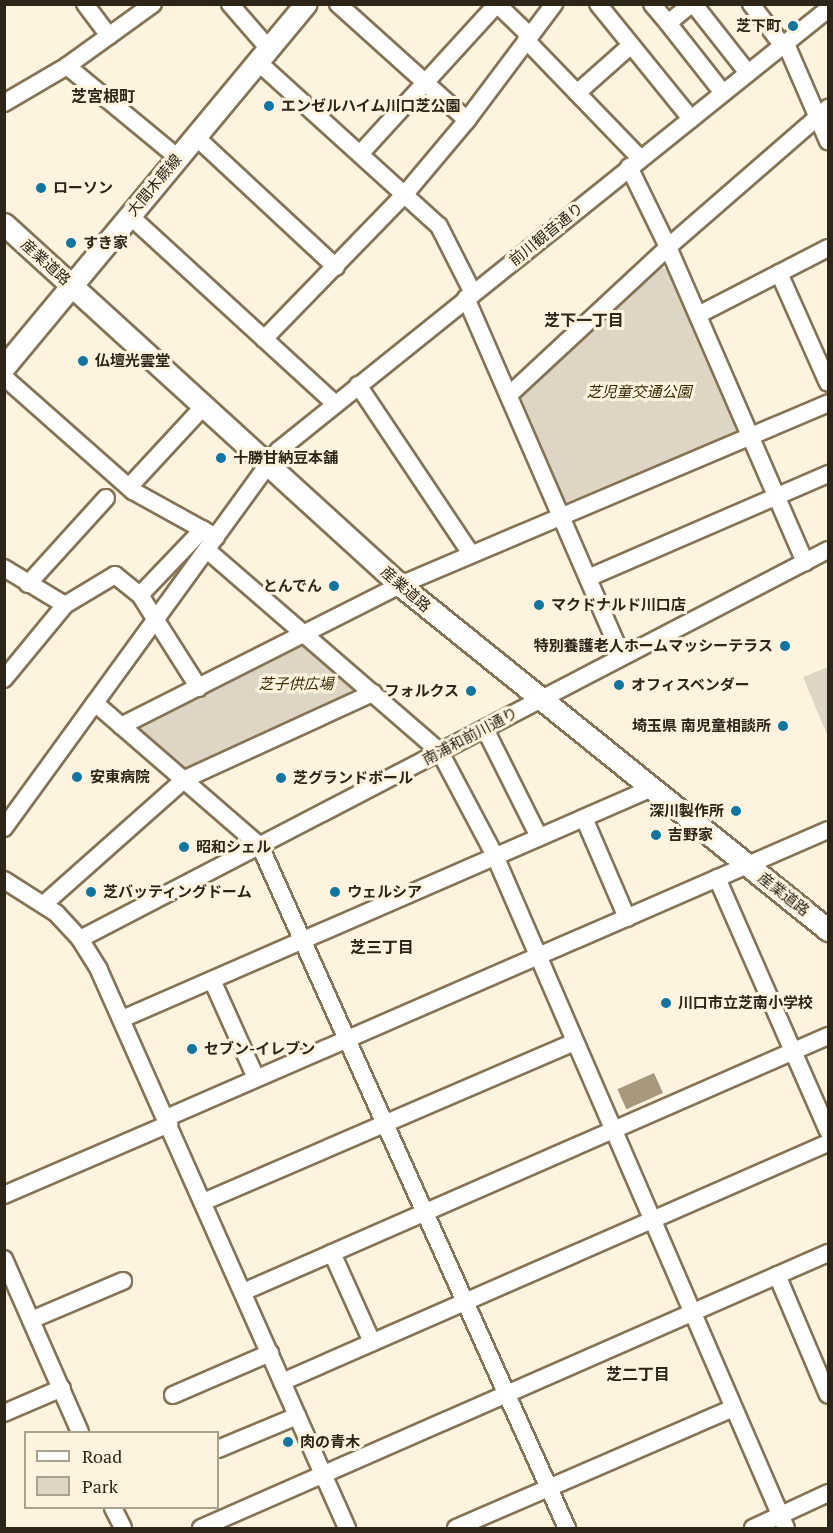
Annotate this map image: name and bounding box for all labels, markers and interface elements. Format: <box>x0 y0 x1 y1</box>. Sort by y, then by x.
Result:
place label: 芝下町 <box>736 17 781 35</box>
marker: 芝下町 <box>786 19 800 33</box>
district label: 芝宮根町 <box>71 86 135 106</box>
place label: エンゼルハイム川口芝公園 <box>281 97 461 115</box>
marker: エンゼルハイム川口芝公園 <box>262 99 276 113</box>
street label: 大間木蕨線 <box>123 150 185 220</box>
place label: ローソン <box>53 179 113 197</box>
marker: ローソン <box>34 181 48 195</box>
street label: 前川観音通り <box>505 199 587 269</box>
place label: すき家 <box>83 234 128 252</box>
street label: 産業道路 <box>18 235 74 289</box>
marker: すき家 <box>64 236 78 250</box>
district label: 芝下一丁目 <box>544 310 624 330</box>
place label: 仏壇光雲堂 <box>95 352 170 370</box>
marker: 仏壇光雲堂 <box>76 354 90 368</box>
park label: 芝児童交通公園 <box>587 383 691 401</box>
place label: 十勝甘納豆本舗 <box>233 449 338 467</box>
marker: 十勝甘納豆本舗 <box>214 451 228 465</box>
street label: 産業道路 <box>377 563 435 615</box>
place label: とんでん <box>262 577 322 595</box>
marker: とんでん <box>327 579 341 593</box>
place label: マクドナルド川口店 <box>551 596 686 614</box>
marker: マクドナルド川口店 <box>532 598 546 612</box>
place label: 特別養護老人ホームマッシーテラス <box>533 637 773 655</box>
marker: 特別養護老人ホームマッシーテラス <box>778 639 792 653</box>
park label: 芝子供広場 <box>259 675 333 693</box>
place label: オフィスベンダー <box>631 676 751 694</box>
marker: オフィスベンダー <box>612 678 626 692</box>
place label: フォルクス <box>384 682 459 700</box>
marker: フォルクス <box>464 684 478 698</box>
street label: 南浦和前川通り <box>419 703 521 769</box>
place label: 埼玉県 南児童相談所 <box>632 717 771 735</box>
marker: 埼玉県 南児童相談所 <box>776 719 790 733</box>
marker: 安東病院 <box>68 768 86 786</box>
place label: 安東病院 <box>90 768 150 786</box>
place label: 芝グランドボール <box>293 769 413 787</box>
marker: 芝グランドボール <box>274 771 288 785</box>
place label: 深川製作所 <box>649 802 724 820</box>
marker: 深川製作所 <box>729 804 743 818</box>
place label: 吉野家 <box>668 826 713 844</box>
marker: 吉野家 <box>649 828 663 842</box>
place label: 昭和シェル <box>196 838 271 856</box>
marker: 昭和シェル <box>177 840 191 854</box>
street label: 産業道路 <box>755 868 813 920</box>
place label: 芝バッティングドーム <box>103 883 253 901</box>
place label: ウェルシア <box>347 883 422 901</box>
marker: 芝バッティングドーム <box>84 885 98 899</box>
marker: ウェルシア <box>328 885 342 899</box>
district label: 芝三丁目 <box>350 937 414 957</box>
place label: 川口市立芝南小学校 <box>678 994 813 1012</box>
marker: 川口市立芝南小学校 <box>659 996 673 1010</box>
place label: セブン-イレブン <box>204 1040 315 1058</box>
marker: セブン-イレブン <box>185 1042 199 1056</box>
district label: 芝二丁目 <box>606 1364 670 1384</box>
legend <box>24 1431 219 1509</box>
place label: 肉の青木 <box>300 1433 360 1451</box>
marker: 肉の青木 <box>281 1435 295 1449</box>
text: Road <box>82 1444 122 1468</box>
text: Park <box>82 1474 118 1498</box>

